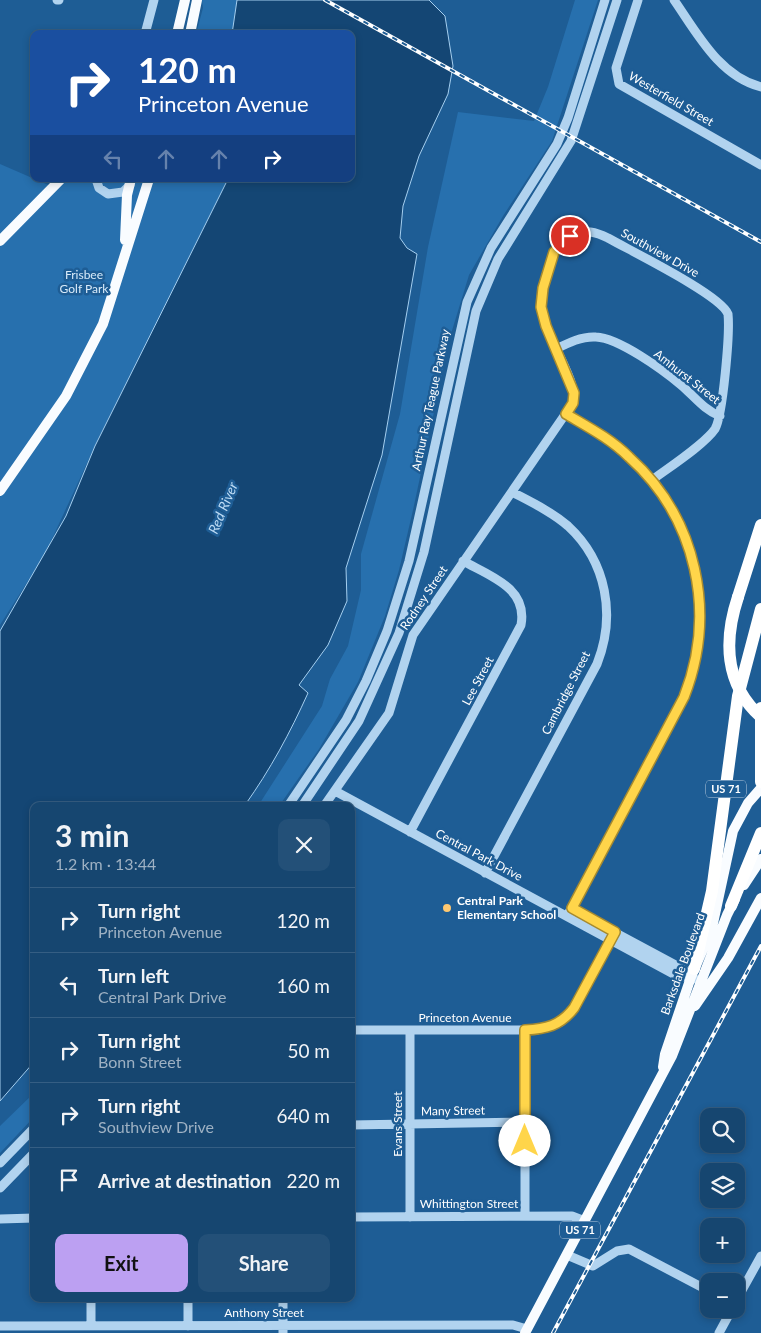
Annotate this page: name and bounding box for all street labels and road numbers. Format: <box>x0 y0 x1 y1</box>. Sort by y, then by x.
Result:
street label: Westerfield Street <box>626 68 717 129</box>
street label: Southview Drive <box>619 225 702 280</box>
street label: Arthur Ray Teague Parkway <box>408 327 453 472</box>
street label: Amhurst Street <box>651 346 724 408</box>
street label: Rodney Street <box>397 562 451 633</box>
street label: Cambridge Street <box>538 648 593 737</box>
street label: Lee Street <box>458 653 497 708</box>
road number: US 71 <box>706 781 746 798</box>
street label: Central Park Drive <box>433 825 525 884</box>
street label: Barksdale Boulevard <box>657 911 708 1017</box>
street label: Princeton Avenue <box>418 1010 512 1025</box>
street label: Evans Street <box>390 1091 405 1157</box>
street label: Many Street <box>421 1102 486 1119</box>
street label: Whittington Street <box>420 1196 519 1211</box>
road number: US 71 <box>560 1222 600 1238</box>
street label: Anthony Street <box>224 1305 305 1320</box>

